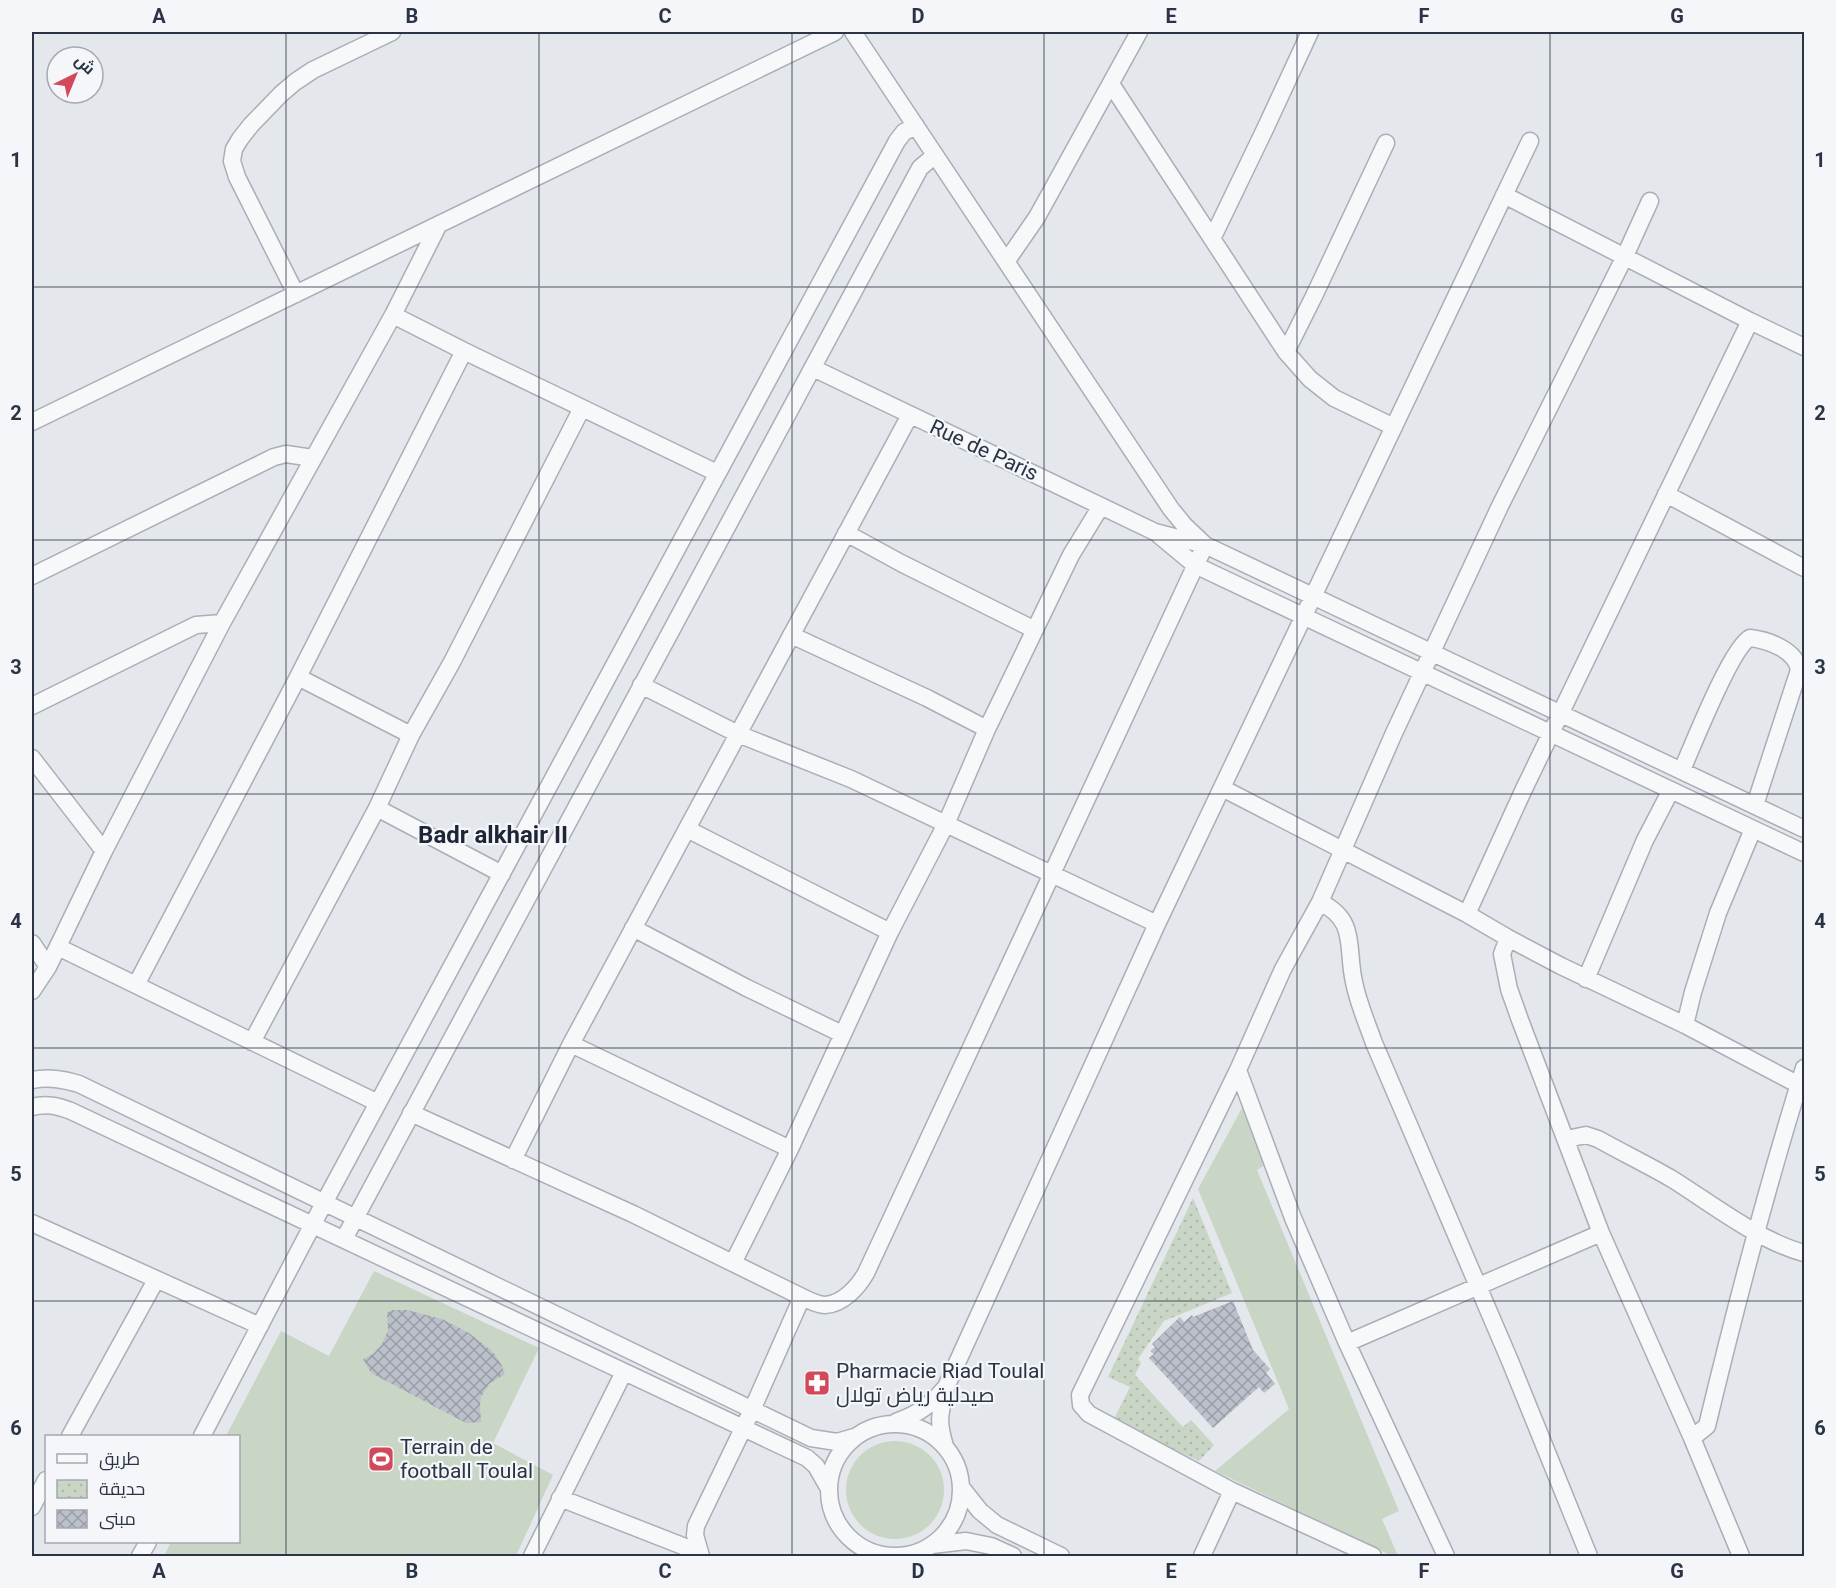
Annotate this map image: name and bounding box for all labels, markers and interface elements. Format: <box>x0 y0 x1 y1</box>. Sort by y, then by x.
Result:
text: A <box>152 4 166 28</box>
text: B <box>406 4 418 28</box>
text: C <box>658 4 672 28</box>
text: D <box>912 4 925 28</box>
text: E <box>1165 4 1177 28</box>
text: F <box>1419 4 1430 28</box>
text: G <box>1670 4 1684 28</box>
north arrow <box>45 45 105 105</box>
text: ش <box>71 50 99 78</box>
text: 1 <box>10 148 22 172</box>
text: 1 <box>1814 148 1826 172</box>
text: 2 <box>10 401 22 425</box>
text: 2 <box>1814 401 1826 425</box>
street label: Rue de Paris <box>926 414 1042 486</box>
text: 3 <box>10 655 22 679</box>
text: 3 <box>1814 655 1826 679</box>
district label: Badr alkhair II <box>418 821 568 849</box>
text: 4 <box>10 909 22 933</box>
text: 4 <box>1814 909 1826 933</box>
text: 5 <box>10 1162 22 1186</box>
text: 5 <box>1814 1162 1826 1186</box>
place label: Pharmacie Riad Toulal صيدلية رياض تولال <box>836 1359 1044 1408</box>
pharmacy icon: Pharmacie Riad Toulal صيدلية رياض تولال <box>802 1368 832 1398</box>
text: 6 <box>10 1416 22 1440</box>
text: 6 <box>1814 1416 1826 1440</box>
legend <box>45 1435 240 1543</box>
place label: Terrain de football Toulal <box>400 1435 533 1483</box>
sports icon: Terrain de football Toulal <box>366 1444 396 1474</box>
text: طريق <box>99 1448 140 1471</box>
text: حديقة <box>99 1478 145 1499</box>
text: مبنى <box>99 1508 136 1530</box>
text: A <box>152 1559 166 1583</box>
text: B <box>406 1559 418 1583</box>
text: C <box>658 1559 672 1583</box>
text: D <box>912 1559 925 1583</box>
text: E <box>1165 1559 1177 1583</box>
text: F <box>1419 1559 1430 1583</box>
text: G <box>1670 1559 1684 1583</box>

